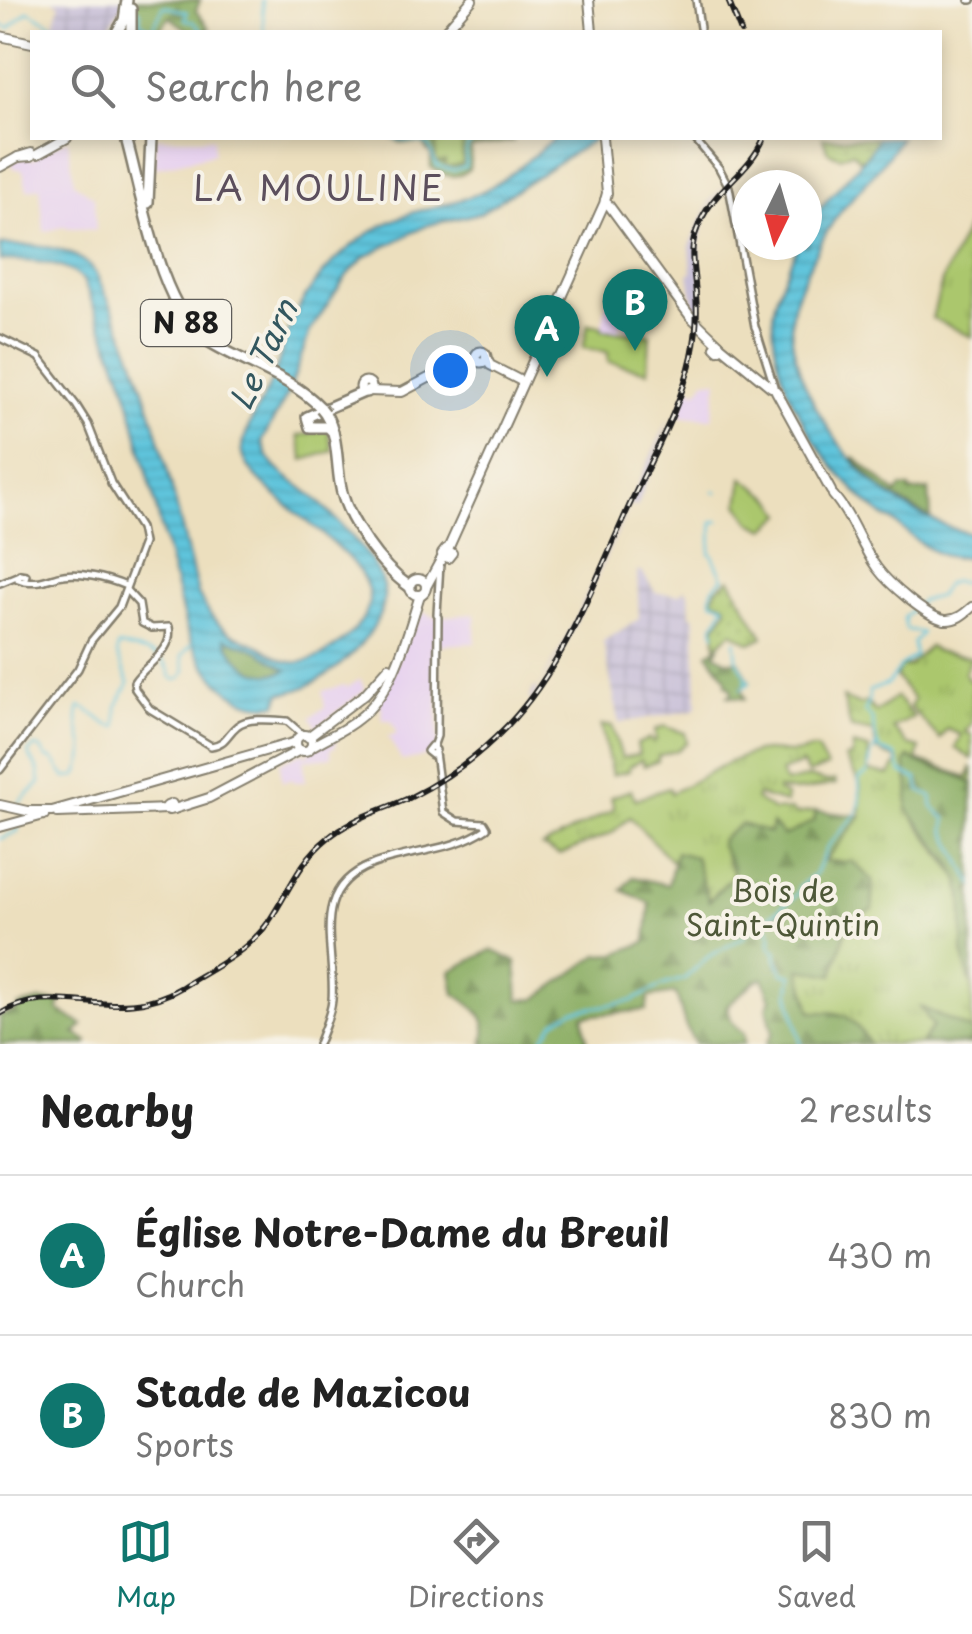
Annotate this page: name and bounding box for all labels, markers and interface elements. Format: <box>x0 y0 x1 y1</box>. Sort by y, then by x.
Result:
search box <box>30 30 942 140</box>
text: Search here <box>145 57 362 114</box>
icon: search <box>65 58 120 113</box>
district label: LA MOULINE <box>193 160 445 213</box>
north arrow <box>732 170 822 260</box>
pin: B <box>602 268 668 351</box>
water label: Le Tarn <box>216 290 309 417</box>
pin: A <box>514 294 580 377</box>
road number: N 88 <box>141 300 231 346</box>
your location <box>425 345 476 396</box>
park label: Bois de Saint-Quintin <box>686 867 880 946</box>
text: Nearby <box>40 1078 194 1141</box>
text: 2 results <box>799 1085 932 1133</box>
text: Église Notre-Dame du Breuil <box>135 1203 670 1260</box>
text: A <box>60 1231 85 1279</box>
text: 430 m <box>827 1231 932 1279</box>
text: Church <box>135 1260 245 1308</box>
text: Stade de Mazicou <box>135 1363 471 1420</box>
text: B <box>62 1391 83 1439</box>
text: 830 m <box>828 1391 932 1439</box>
text: Sports <box>135 1420 234 1468</box>
tab: Map <box>116 1514 176 1617</box>
tab: Directions <box>408 1514 544 1617</box>
tab: Saved <box>776 1514 856 1617</box>

